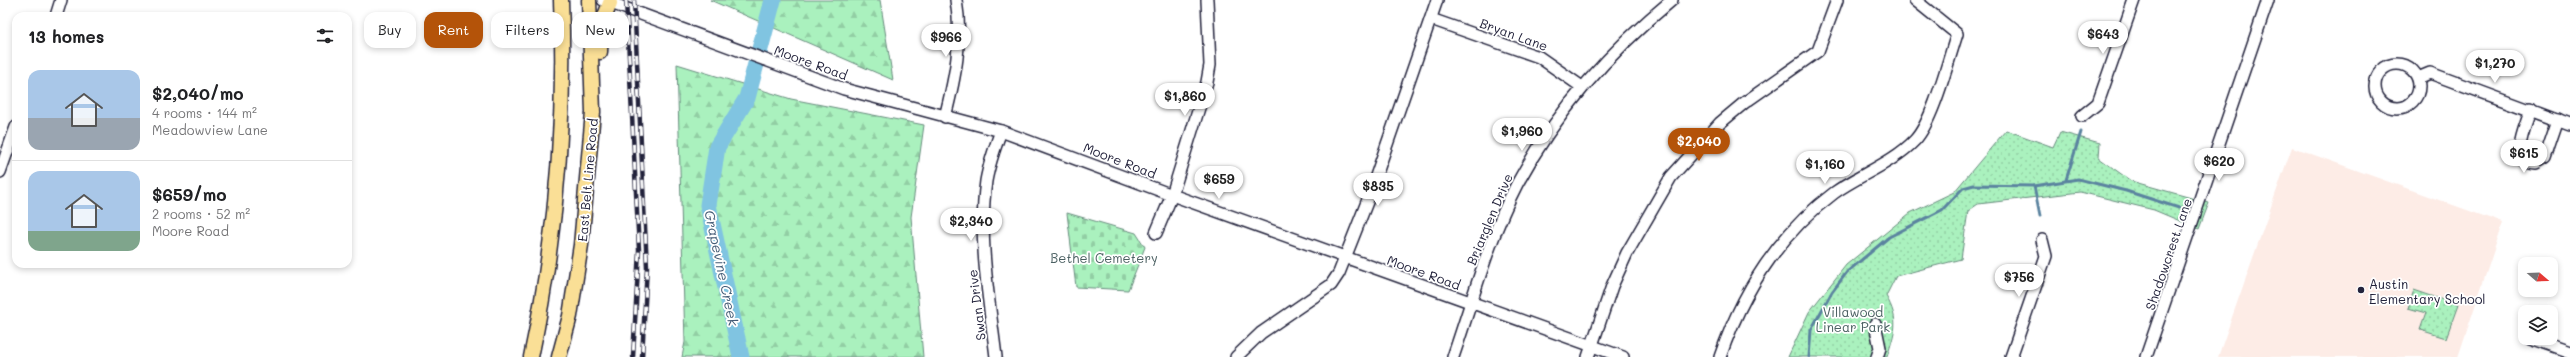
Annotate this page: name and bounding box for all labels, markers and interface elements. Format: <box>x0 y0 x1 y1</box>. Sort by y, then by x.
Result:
chip: Buy <box>364 12 416 48</box>
chip: Rent <box>424 12 483 48</box>
chip: Filters <box>491 12 564 48</box>
chip: New <box>572 12 629 48</box>
street label: Bryan Lane <box>1478 14 1550 54</box>
pin: $643 <box>2079 21 2127 55</box>
pin: $966 <box>922 24 970 58</box>
text: 13 homes <box>28 25 104 47</box>
icon: filters <box>314 25 336 47</box>
text: $643 <box>2087 25 2119 42</box>
text: $966 <box>930 28 962 45</box>
street label: Moore Road <box>772 41 850 83</box>
pin: $1,270 <box>2462 50 2528 84</box>
text: $1,270 <box>2475 54 2515 71</box>
text: $2,040/mo <box>152 82 244 104</box>
pin: $1,860 <box>1152 83 1218 117</box>
icon: home <box>60 86 108 134</box>
text: $1,860 <box>1164 87 1206 104</box>
text: 4 rooms · 144 m² <box>152 104 257 121</box>
street label: East Belt Line Road <box>573 118 601 242</box>
pin: $1,960 <box>1489 118 1555 152</box>
text: Meadowview Lane <box>152 121 268 138</box>
text: $1,960 <box>1501 122 1543 139</box>
pin: $2,040 <box>1666 128 1732 162</box>
text: $2,040 <box>1677 132 1721 149</box>
street label: Moore Road <box>1081 138 1159 182</box>
pin: $615 <box>2500 140 2548 174</box>
text: $615 <box>2509 144 2539 161</box>
pin: $620 <box>2195 148 2243 182</box>
pin: $1,160 <box>1792 151 1858 185</box>
text: $620 <box>2203 152 2235 169</box>
text: $1,160 <box>1805 155 1845 172</box>
pin: $659 <box>1195 166 1243 200</box>
text: $659 <box>1203 170 1235 187</box>
street label: Briarglen Drive <box>1462 171 1516 267</box>
pin: $835 <box>1354 173 1402 207</box>
text: $835 <box>1362 177 1394 194</box>
text: $659/mo <box>152 183 227 205</box>
icon: home <box>60 187 108 235</box>
street label: Shadowcrest Lane <box>2141 196 2195 312</box>
text: 2 rooms · 52 m² <box>152 205 250 222</box>
water label: Grapevine Creek <box>700 208 744 328</box>
pin: $2,340 <box>938 208 1004 242</box>
text: $2,340 <box>949 212 993 229</box>
text: Moore Road <box>152 222 229 239</box>
park label: Bethel Cemetery <box>1050 249 1158 266</box>
street label: Moore Road <box>1385 251 1463 293</box>
north arrow <box>2518 257 2558 297</box>
map controls <box>2518 257 2558 345</box>
pin: $756 <box>1995 264 2043 298</box>
text: $756 <box>2004 268 2034 285</box>
street label: Swan Drive <box>963 269 989 341</box>
place label: Austin Elementary School <box>2369 275 2486 307</box>
marker: Austin Elementary School <box>2356 285 2366 295</box>
park label: Villawood Linear Park <box>1816 303 1890 335</box>
button: layers <box>2518 305 2558 345</box>

